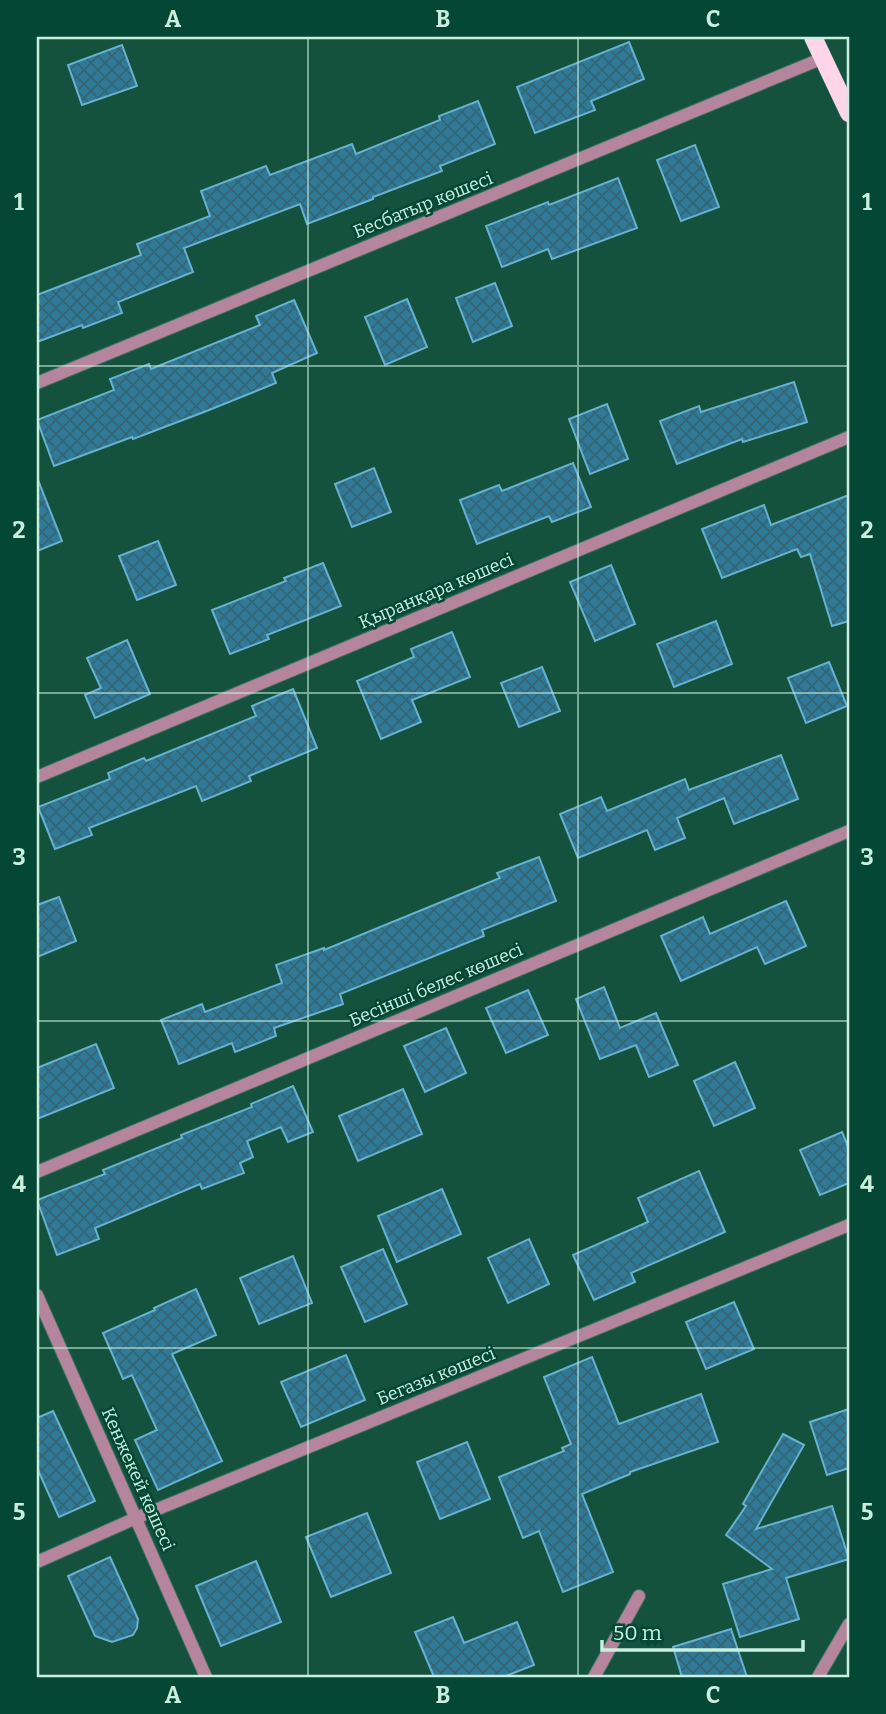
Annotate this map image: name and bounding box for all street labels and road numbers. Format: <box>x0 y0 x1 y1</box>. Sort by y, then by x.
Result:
street label: Бесбатыр көшесі <box>350 167 496 243</box>
street label: Қыранқара көшесі <box>355 548 517 634</box>
street label: Бесінші белес көшесі <box>346 938 526 1032</box>
street label: Бегазы көшесі <box>374 1342 498 1410</box>
street label: Кенжекей көшесі <box>97 1404 179 1554</box>

